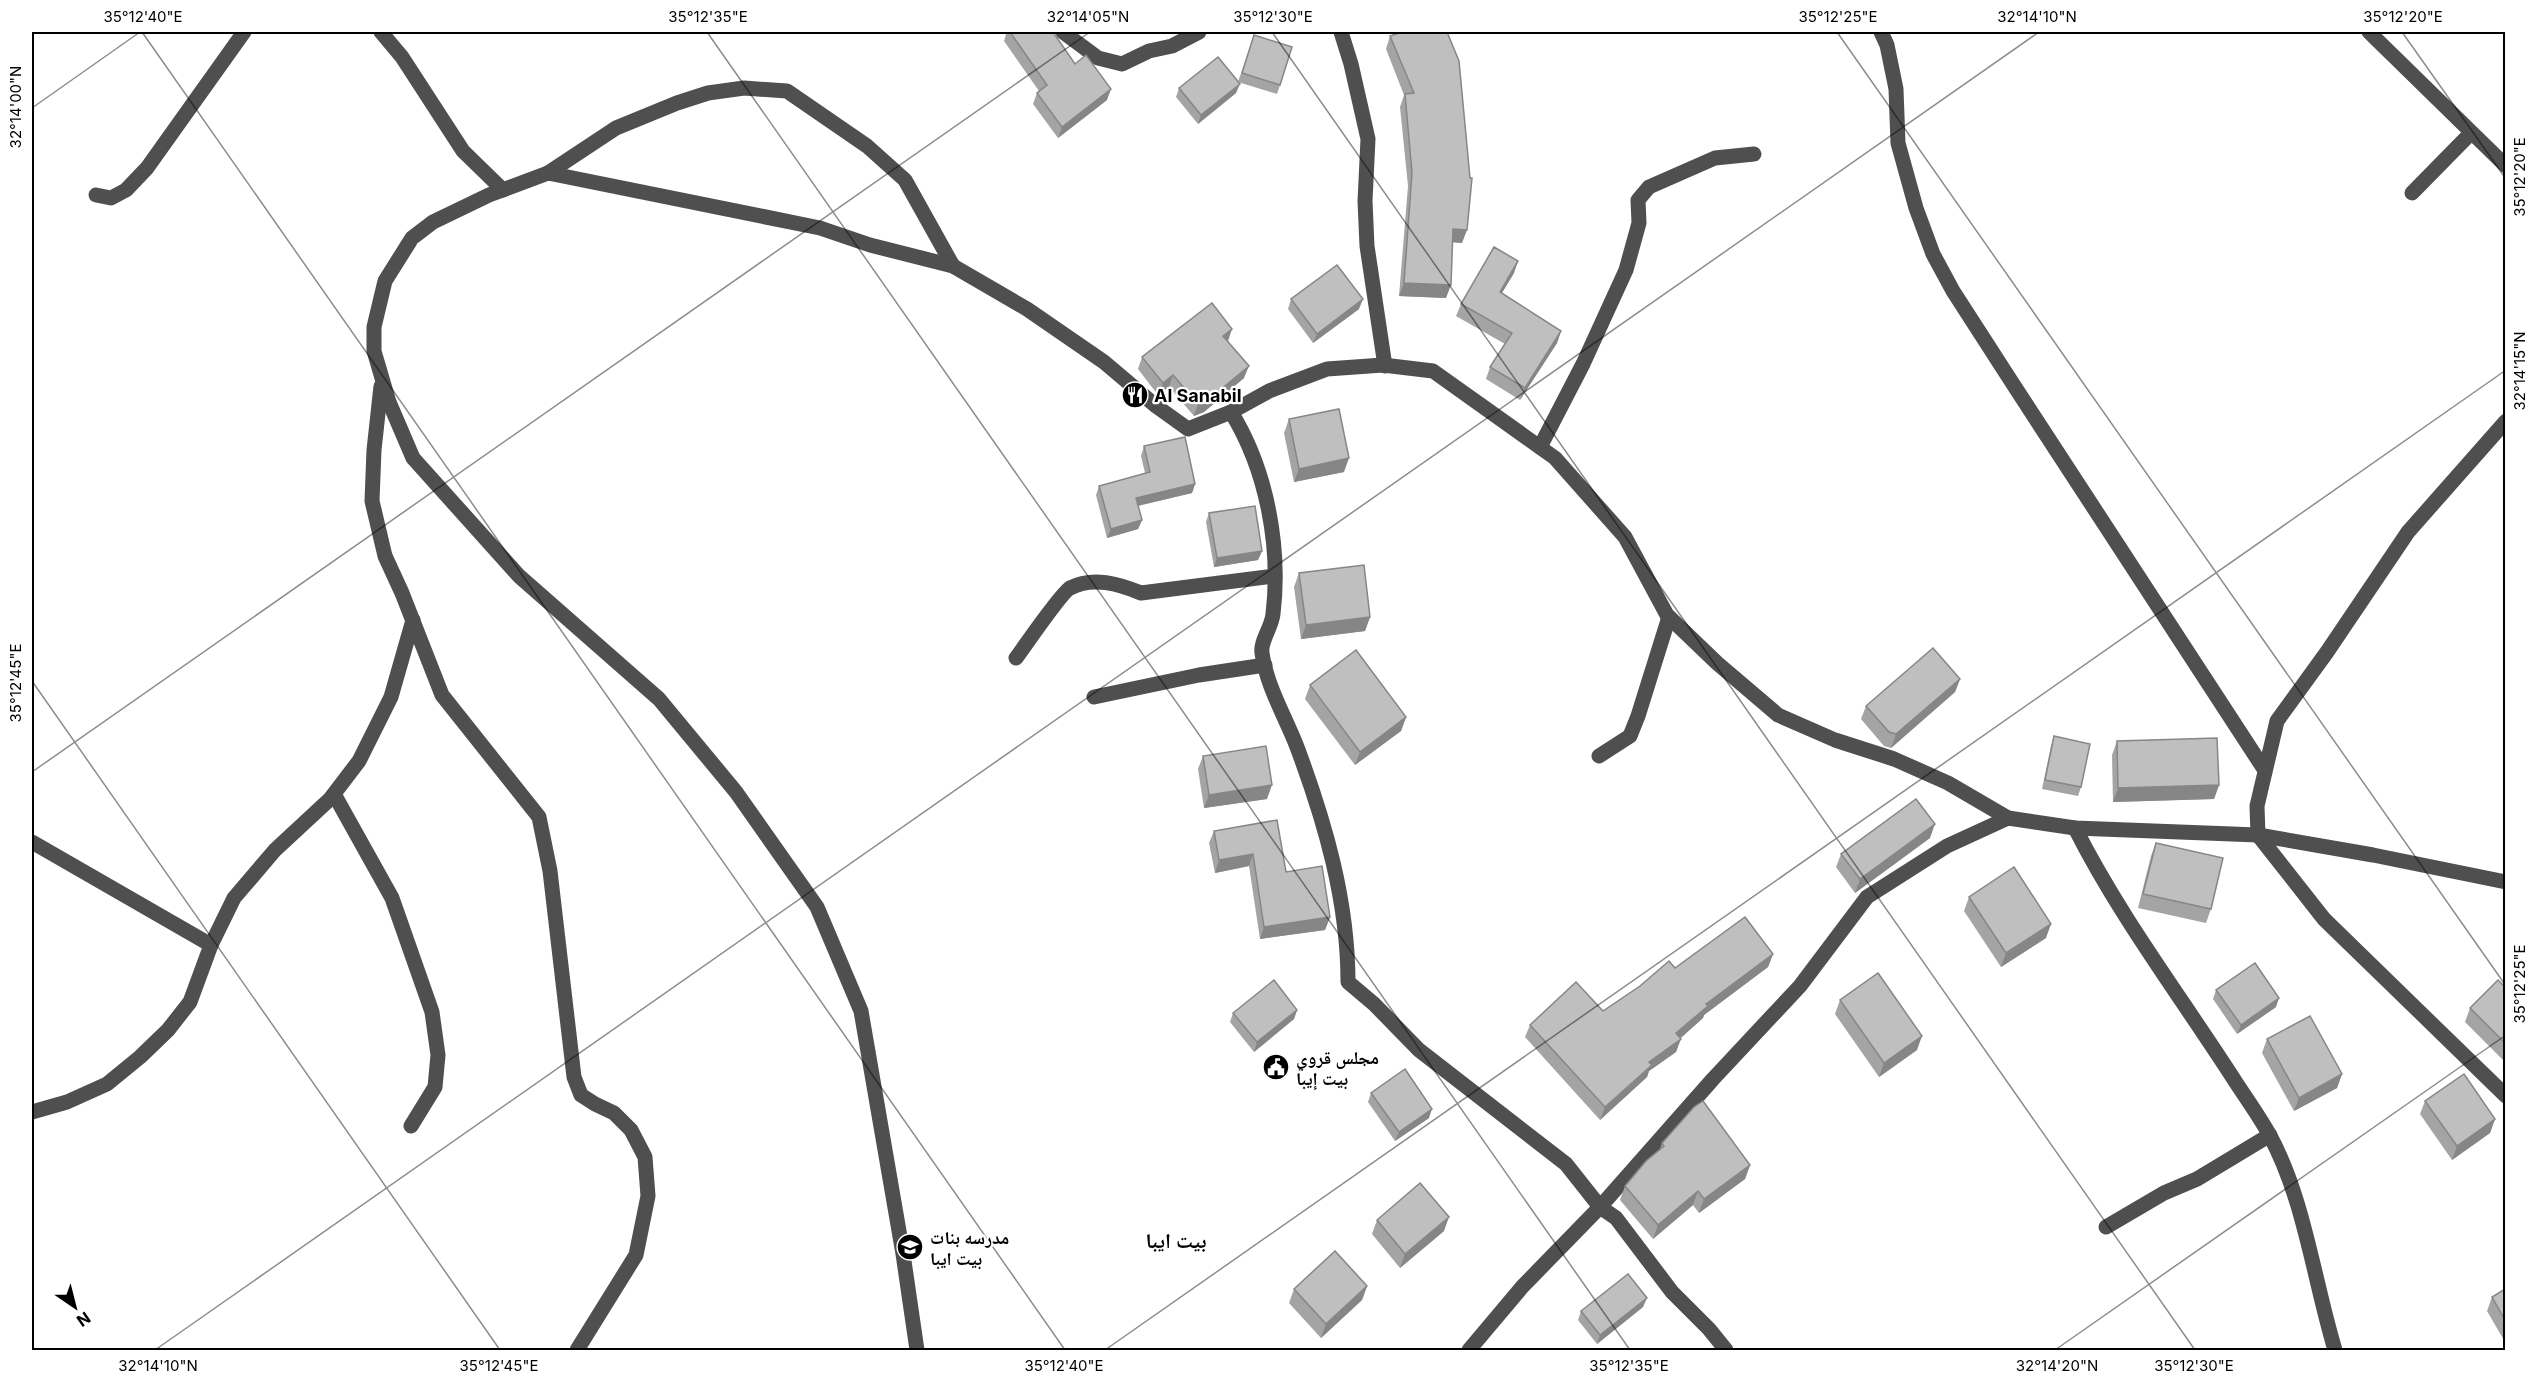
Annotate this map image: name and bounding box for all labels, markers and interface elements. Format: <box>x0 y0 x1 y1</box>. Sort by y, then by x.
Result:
text: 35°12'40"E <box>103 7 183 26</box>
text: 35°12'35"E <box>668 7 748 26</box>
text: 32°14'05"N <box>1047 7 1129 26</box>
text: 35°12'30"E <box>1233 7 1313 26</box>
text: 35°12'25"E <box>1798 7 1878 26</box>
text: 32°14'10"N <box>1997 7 2077 26</box>
text: 35°12'20"E <box>2363 7 2443 26</box>
text: 32°14'00"N <box>6 66 25 148</box>
text: 35°12'20"E <box>2510 137 2529 217</box>
text: 32°14'15"N <box>2510 331 2529 411</box>
restaurant icon: Al Sanabil <box>1120 380 1150 410</box>
place label: Al Sanabil <box>1154 385 1242 406</box>
text: 35°12'45"E <box>6 644 25 722</box>
text: 35°12'25"E <box>2510 944 2529 1024</box>
place label: مجلس قروي بيت إيبا <box>1296 1047 1379 1090</box>
public building icon: مجلس قروي بيت إيبا <box>1261 1052 1291 1082</box>
place label: مدرسه بنات بيت ايبا <box>930 1227 1009 1269</box>
district label: بيت ايبا <box>1146 1228 1206 1253</box>
school or university icon: مدرسه بنات بيت ايبا <box>895 1232 925 1262</box>
north arrow <box>45 1277 105 1337</box>
text: N <box>73 1308 94 1331</box>
text: 32°14'10"N <box>118 1356 198 1375</box>
text: 35°12'45"E <box>460 1356 538 1375</box>
text: 35°12'40"E <box>1024 1356 1104 1375</box>
text: 35°12'35"E <box>1589 1356 1669 1375</box>
text: 32°14'20"N <box>2016 1356 2098 1375</box>
text: 35°12'30"E <box>2154 1356 2234 1375</box>

